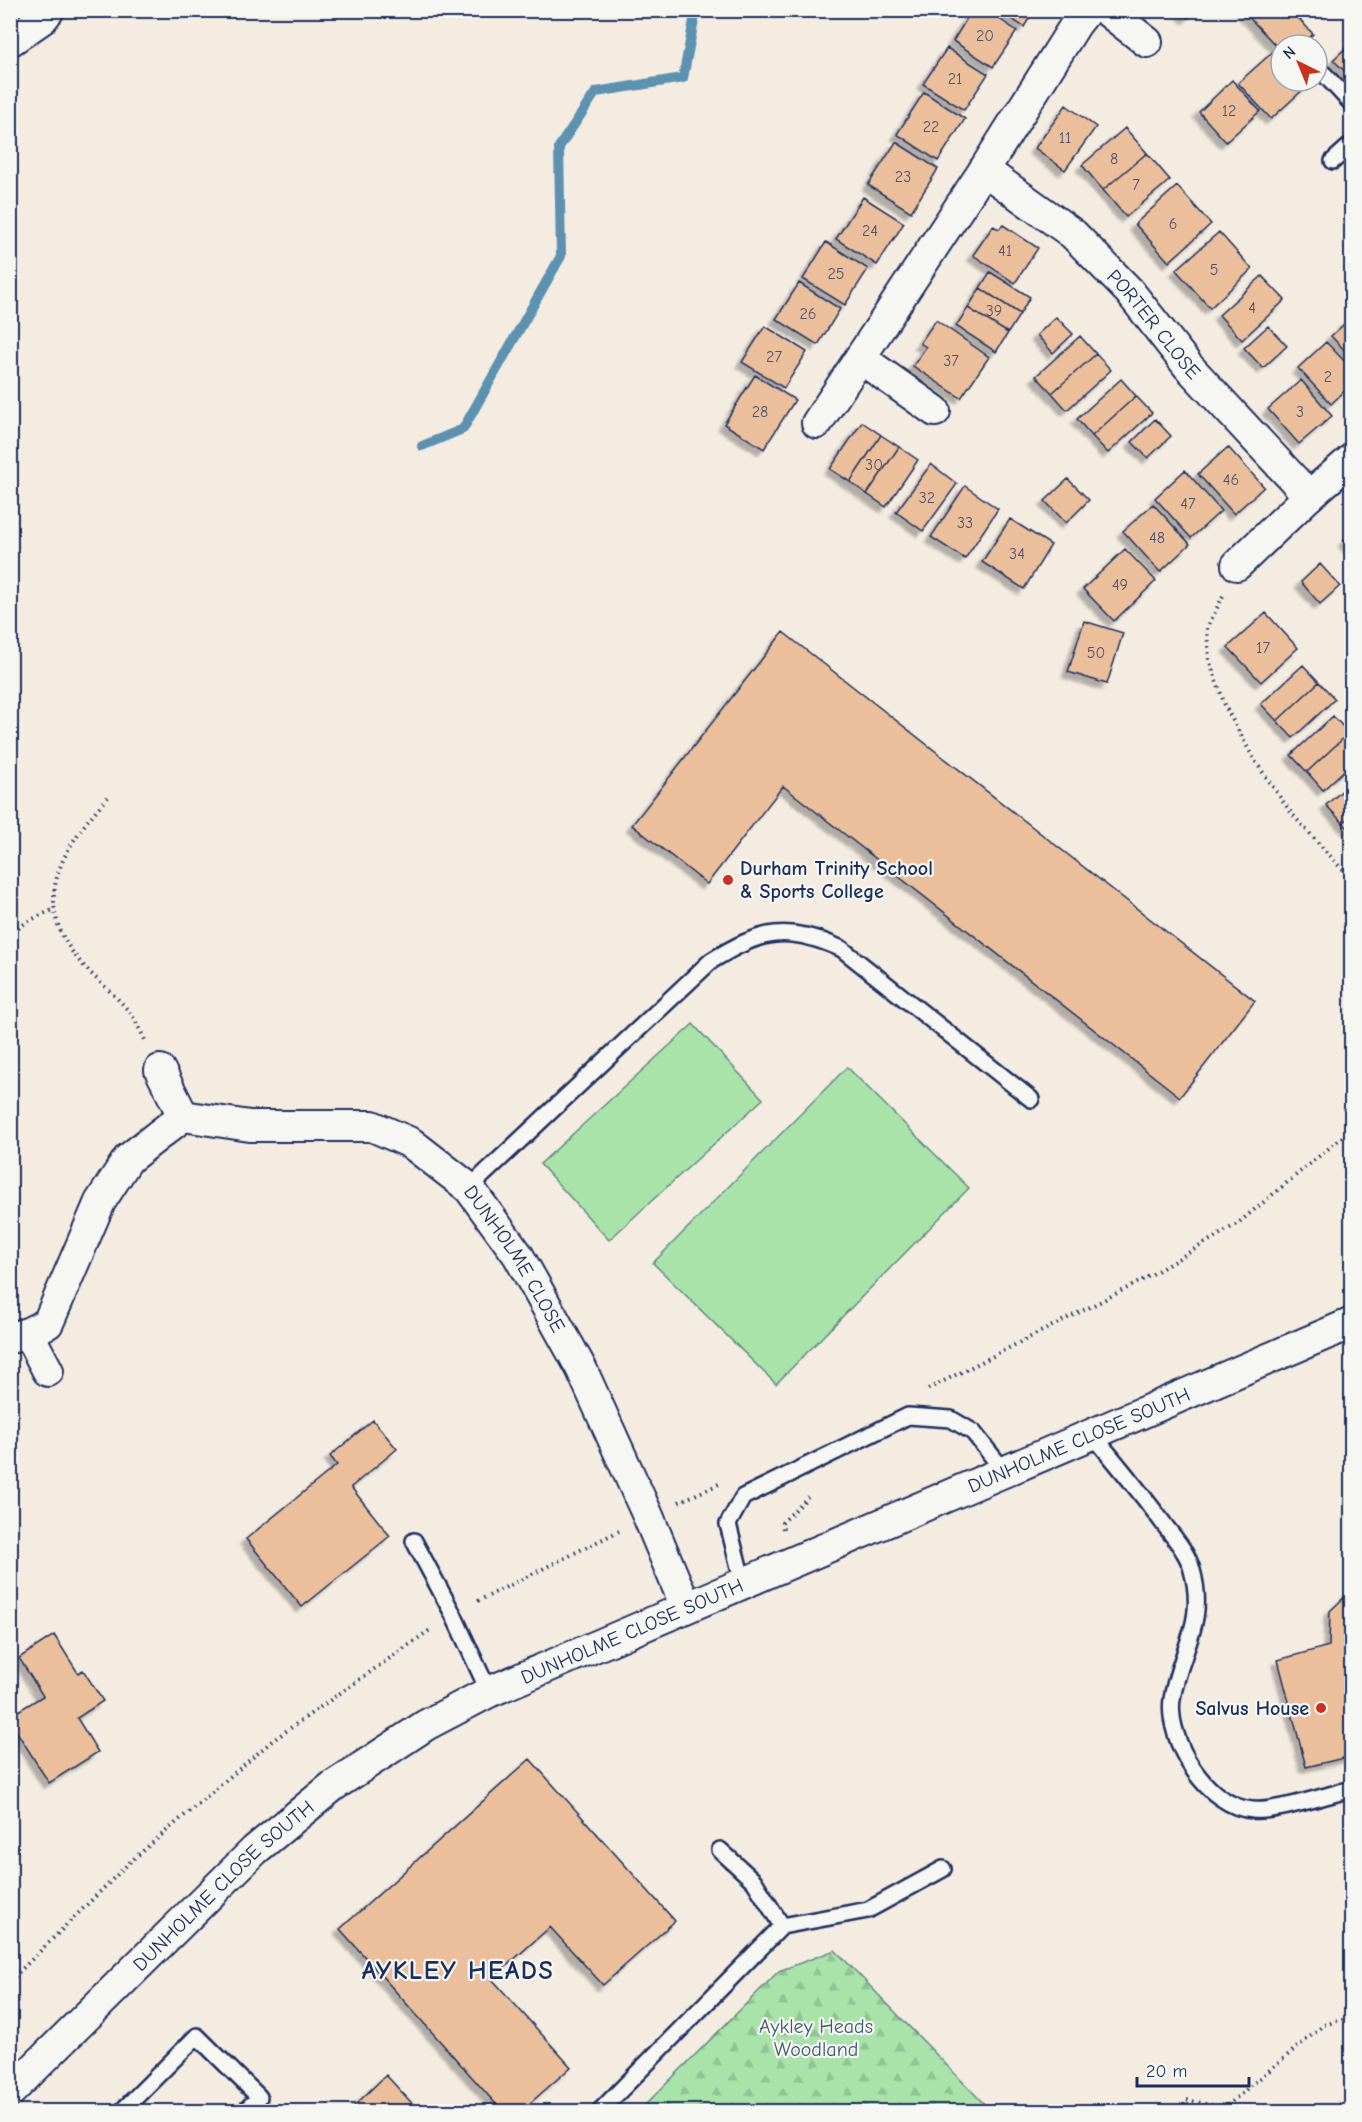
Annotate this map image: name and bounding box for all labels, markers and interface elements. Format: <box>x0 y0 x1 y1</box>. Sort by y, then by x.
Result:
house number: 20 <box>976 27 994 45</box>
north arrow <box>1269 33 1329 93</box>
text: N <box>1279 43 1299 63</box>
house number: 21 <box>948 70 962 88</box>
house number: 12 <box>1222 102 1236 120</box>
house number: 22 <box>923 118 939 136</box>
house number: 11 <box>1059 129 1071 147</box>
house number: 8 <box>1110 150 1118 168</box>
house number: 23 <box>895 168 911 186</box>
house number: 7 <box>1132 176 1140 194</box>
house number: 6 <box>1169 215 1177 233</box>
house number: 24 <box>862 222 878 240</box>
house number: 41 <box>998 242 1012 260</box>
house number: 5 <box>1210 261 1218 279</box>
street label: PORTER CLOSE <box>1103 264 1206 384</box>
house number: 25 <box>827 265 845 283</box>
house number: 4 <box>1248 299 1256 317</box>
house number: 39 <box>986 302 1002 320</box>
house number: 26 <box>799 305 817 323</box>
house number: 27 <box>766 348 782 366</box>
house number: 37 <box>943 352 959 370</box>
house number: 2 <box>1324 368 1332 386</box>
house number: 28 <box>752 403 768 421</box>
house number: 3 <box>1296 403 1304 421</box>
house number: 30 <box>865 456 883 474</box>
house number: 46 <box>1223 471 1239 489</box>
house number: 32 <box>919 489 935 507</box>
house number: 47 <box>1180 495 1196 513</box>
house number: 33 <box>957 514 973 532</box>
house number: 48 <box>1149 529 1165 547</box>
house number: 34 <box>1009 545 1025 563</box>
house number: 49 <box>1112 576 1128 594</box>
house number: 17 <box>1256 639 1270 657</box>
house number: 50 <box>1087 644 1105 662</box>
place label: Durham Trinity School & Sports College <box>740 857 933 903</box>
marker: Durham Trinity School & Sports College <box>721 873 735 887</box>
street label: DUNHOLME CLOSE <box>459 1181 570 1336</box>
street label: DUNHOLME CLOSE SOUTH <box>964 1382 1193 1497</box>
street label: DUNHOLME CLOSE SOUTH <box>517 1573 746 1689</box>
place label: Salvus House <box>1195 1697 1309 1720</box>
marker: Salvus House <box>1314 1701 1328 1715</box>
street label: DUNHOLME CLOSE SOUTH <box>128 1795 318 1976</box>
district label: AYKLEY HEADS <box>362 1956 554 1986</box>
park label: Aykley Heads Woodland <box>759 2015 873 2061</box>
scale bar <box>1137 2050 1250 2088</box>
text: 20 m <box>1146 2061 1187 2082</box>

